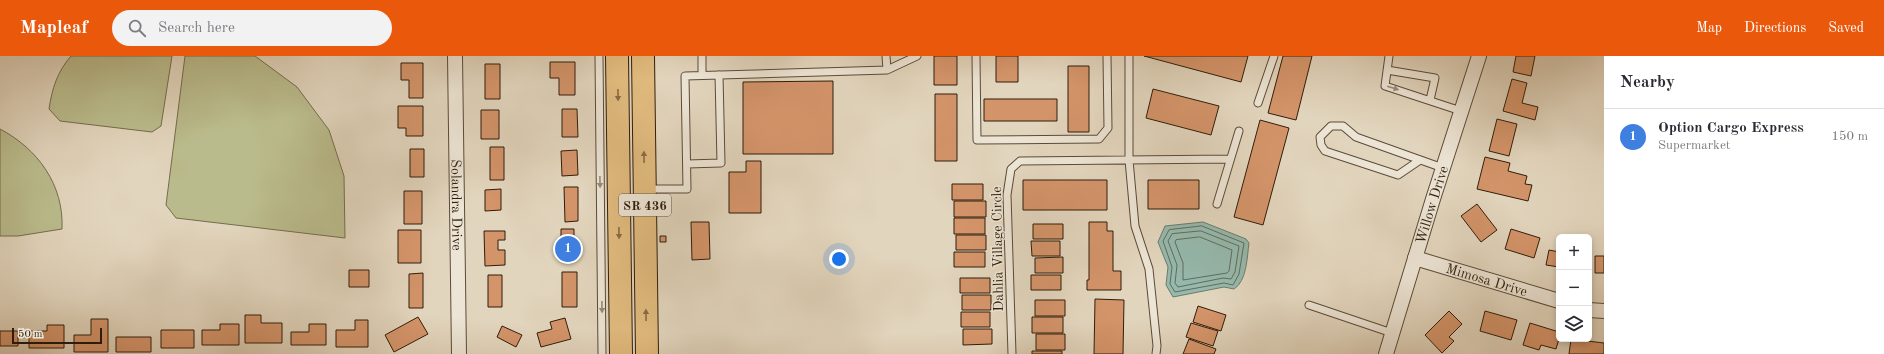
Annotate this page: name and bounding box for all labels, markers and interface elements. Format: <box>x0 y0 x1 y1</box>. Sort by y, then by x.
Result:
search box <box>112 10 392 46</box>
icon: search <box>126 17 148 39</box>
text: Mapleaf <box>20 19 88 38</box>
text: Search here <box>158 21 235 36</box>
text: Map <box>1696 21 1722 35</box>
text: Directions <box>1744 21 1806 35</box>
text: Saved <box>1828 21 1864 35</box>
text: Nearby <box>1620 74 1675 91</box>
one-way arrow <box>1388 86 1400 92</box>
one-way arrow <box>615 89 621 102</box>
text: Option Cargo Express <box>1658 121 1804 136</box>
text: 1 <box>1629 130 1637 143</box>
text: 150 m <box>1831 130 1868 143</box>
text: Supermarket <box>1658 139 1730 152</box>
one-way arrow <box>641 150 647 163</box>
street label: Solandra Drive <box>448 159 464 251</box>
street label: Willow Drive <box>1414 164 1451 246</box>
one-way arrow <box>597 176 603 189</box>
street label: Dahlia Village Circle <box>990 186 1006 312</box>
road number: SR 436 <box>619 194 671 216</box>
one-way arrow <box>616 227 622 240</box>
pin: 1 <box>555 234 581 264</box>
map controls <box>1556 234 1592 342</box>
button: + <box>1556 234 1592 270</box>
your location <box>829 249 849 269</box>
street label: Mimosa Drive <box>1444 262 1529 299</box>
button: − <box>1556 270 1592 306</box>
one-way arrow <box>598 301 605 313</box>
button: layers <box>1556 306 1592 342</box>
one-way arrow <box>643 308 649 321</box>
scale bar <box>12 326 102 345</box>
text: 50 m <box>18 329 43 340</box>

